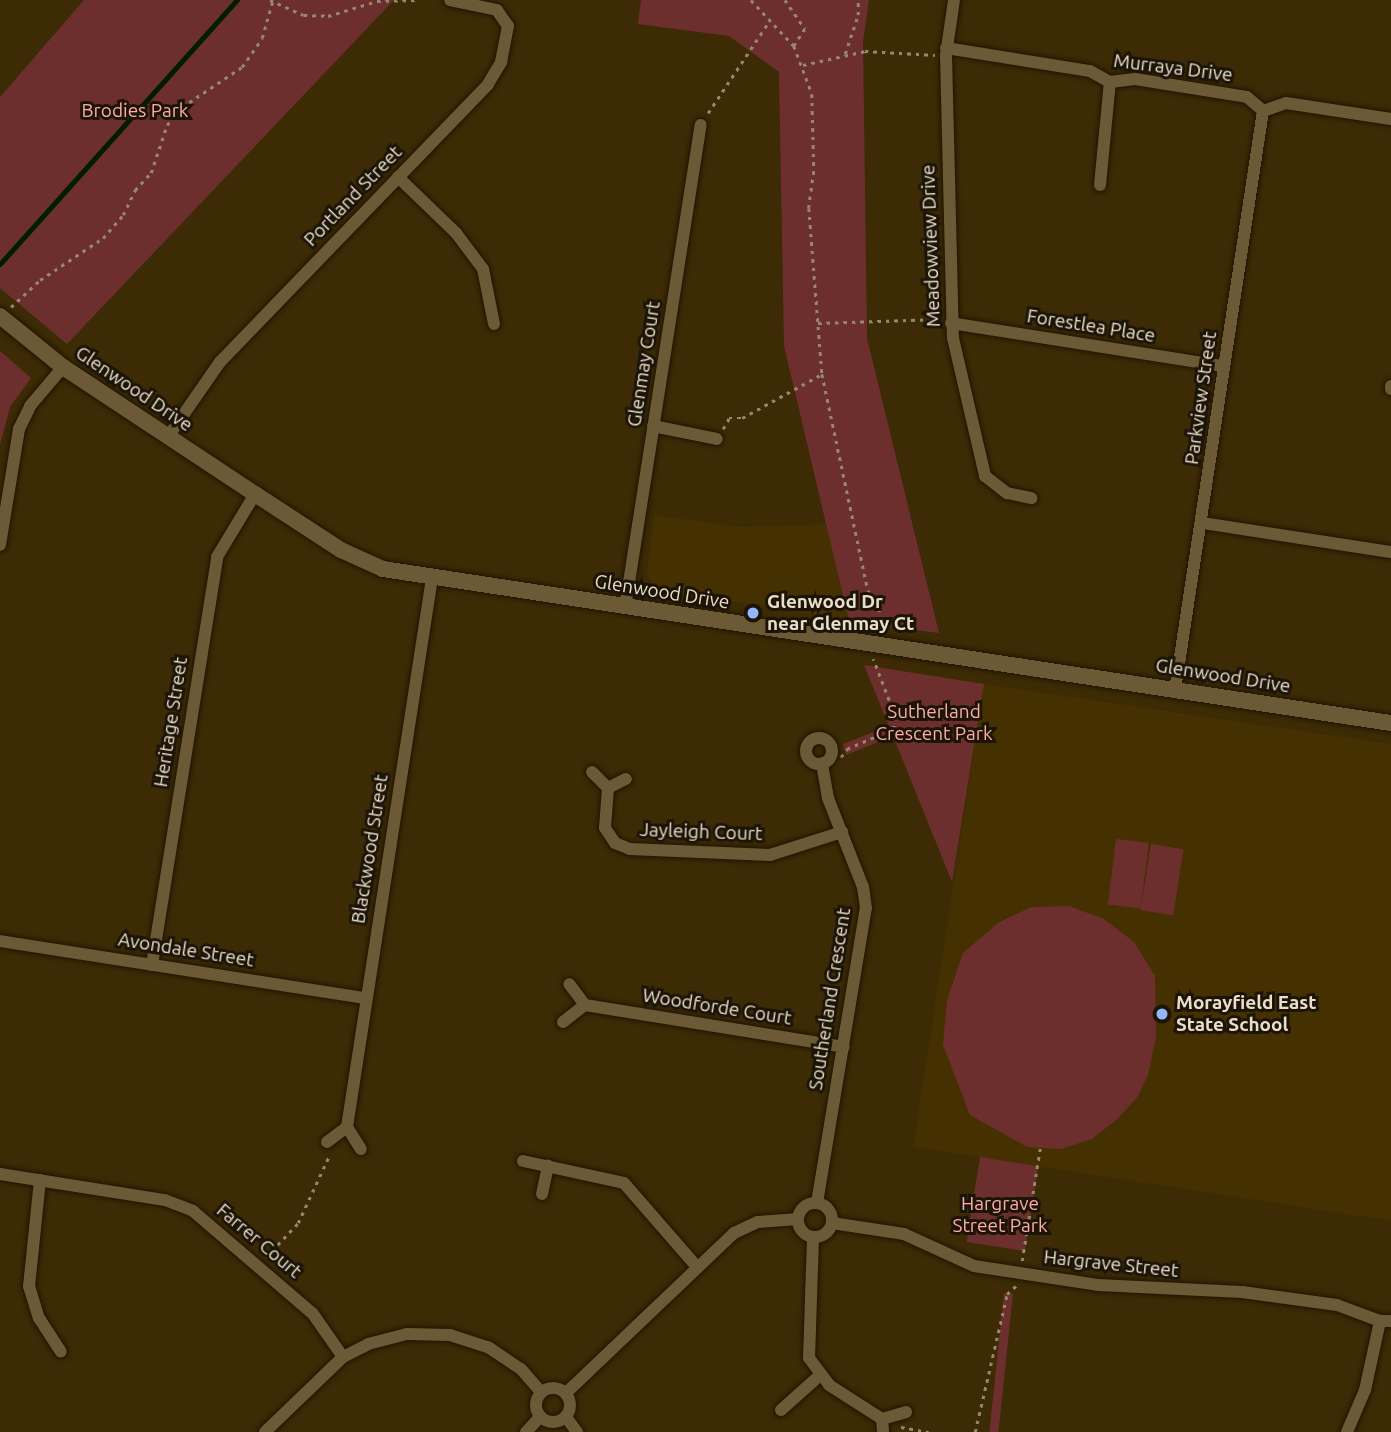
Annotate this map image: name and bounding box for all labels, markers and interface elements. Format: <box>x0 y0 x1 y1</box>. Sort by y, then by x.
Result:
street label: Murraya Drive <box>1112 49 1234 87</box>
park label: Brodies Park <box>82 100 188 122</box>
street label: Portland Street <box>299 141 407 251</box>
street label: Meadowview Drive <box>917 164 945 328</box>
street label: Glenmay Court <box>623 300 665 428</box>
street label: Forestlea Place <box>1025 305 1157 347</box>
street label: Parkview Street <box>1180 330 1222 466</box>
street label: Glenwood Drive <box>71 341 197 437</box>
street label: Glenwood Drive <box>593 570 731 614</box>
place label: Glenwood Dr near Glenmay Ct <box>767 591 914 635</box>
marker: Glenwood Dr near Glenmay Ct <box>745 605 761 621</box>
street label: Glenwood Drive <box>1154 654 1292 698</box>
street label: Heritage Street <box>149 655 193 789</box>
park label: Sutherland Crescent Park <box>875 701 993 745</box>
street label: Blackwood Street <box>347 773 393 925</box>
street label: Jayleigh Court <box>639 818 763 846</box>
street label: Southerland Crescent <box>804 906 856 1092</box>
street label: Avondale Street <box>117 928 255 972</box>
street label: Woodforde Court <box>641 984 793 1030</box>
place label: Morayfield East State School <box>1176 992 1316 1036</box>
marker: Morayfield East State School <box>1154 1006 1170 1022</box>
park label: Hargrave Street Park <box>952 1193 1048 1237</box>
street label: Farrer Court <box>212 1199 306 1283</box>
street label: Hargrave Street <box>1043 1246 1179 1282</box>

